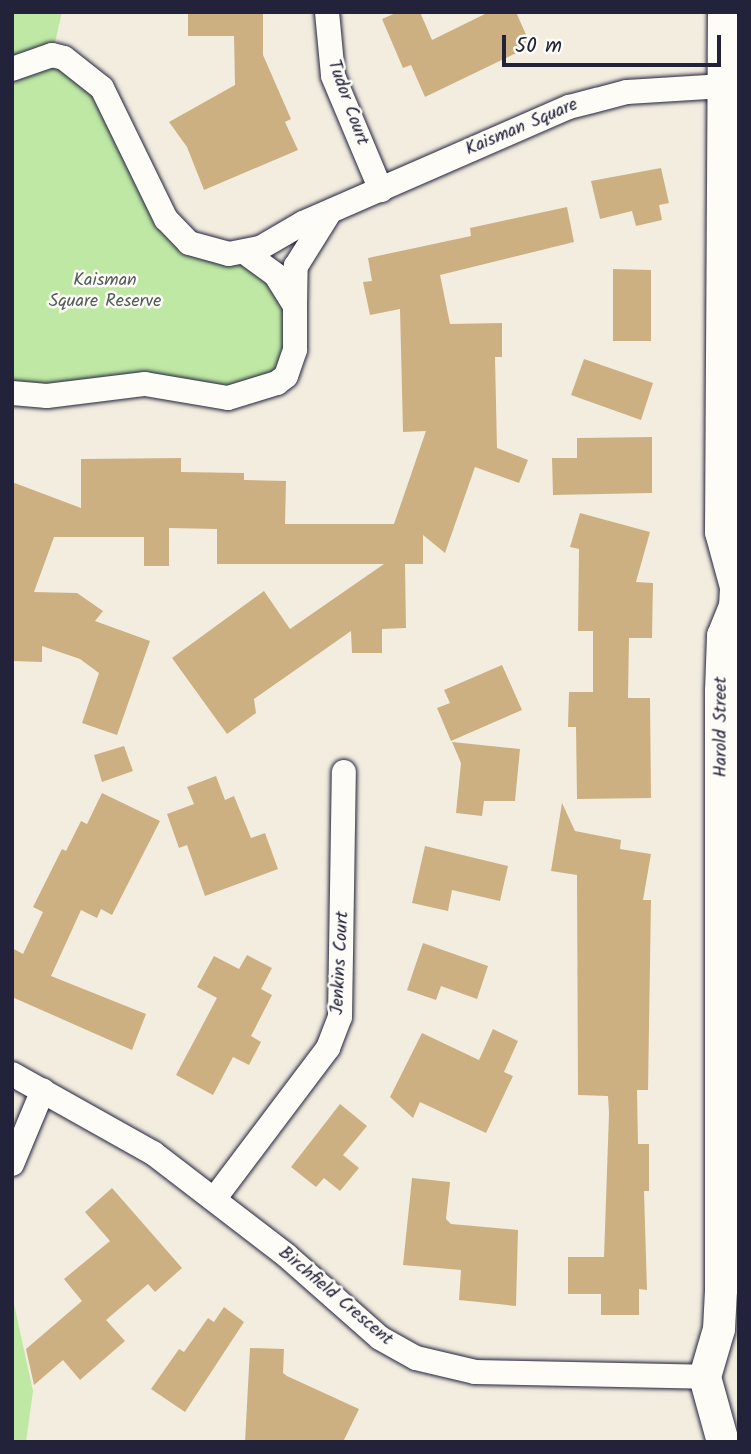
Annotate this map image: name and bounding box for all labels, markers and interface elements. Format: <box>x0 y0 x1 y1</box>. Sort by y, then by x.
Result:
scale bar <box>506 21 725 65</box>
text: 50 m <box>515 30 562 63</box>
street label: Tudor Court <box>322 57 372 149</box>
street label: Kaisman Square <box>463 95 581 161</box>
park label: Kaisman Square Reserve <box>49 271 161 314</box>
street label: Harold Street <box>711 677 733 777</box>
street label: Jenkins Court <box>327 911 355 1015</box>
street label: Birchfield Crescent <box>273 1243 397 1351</box>

